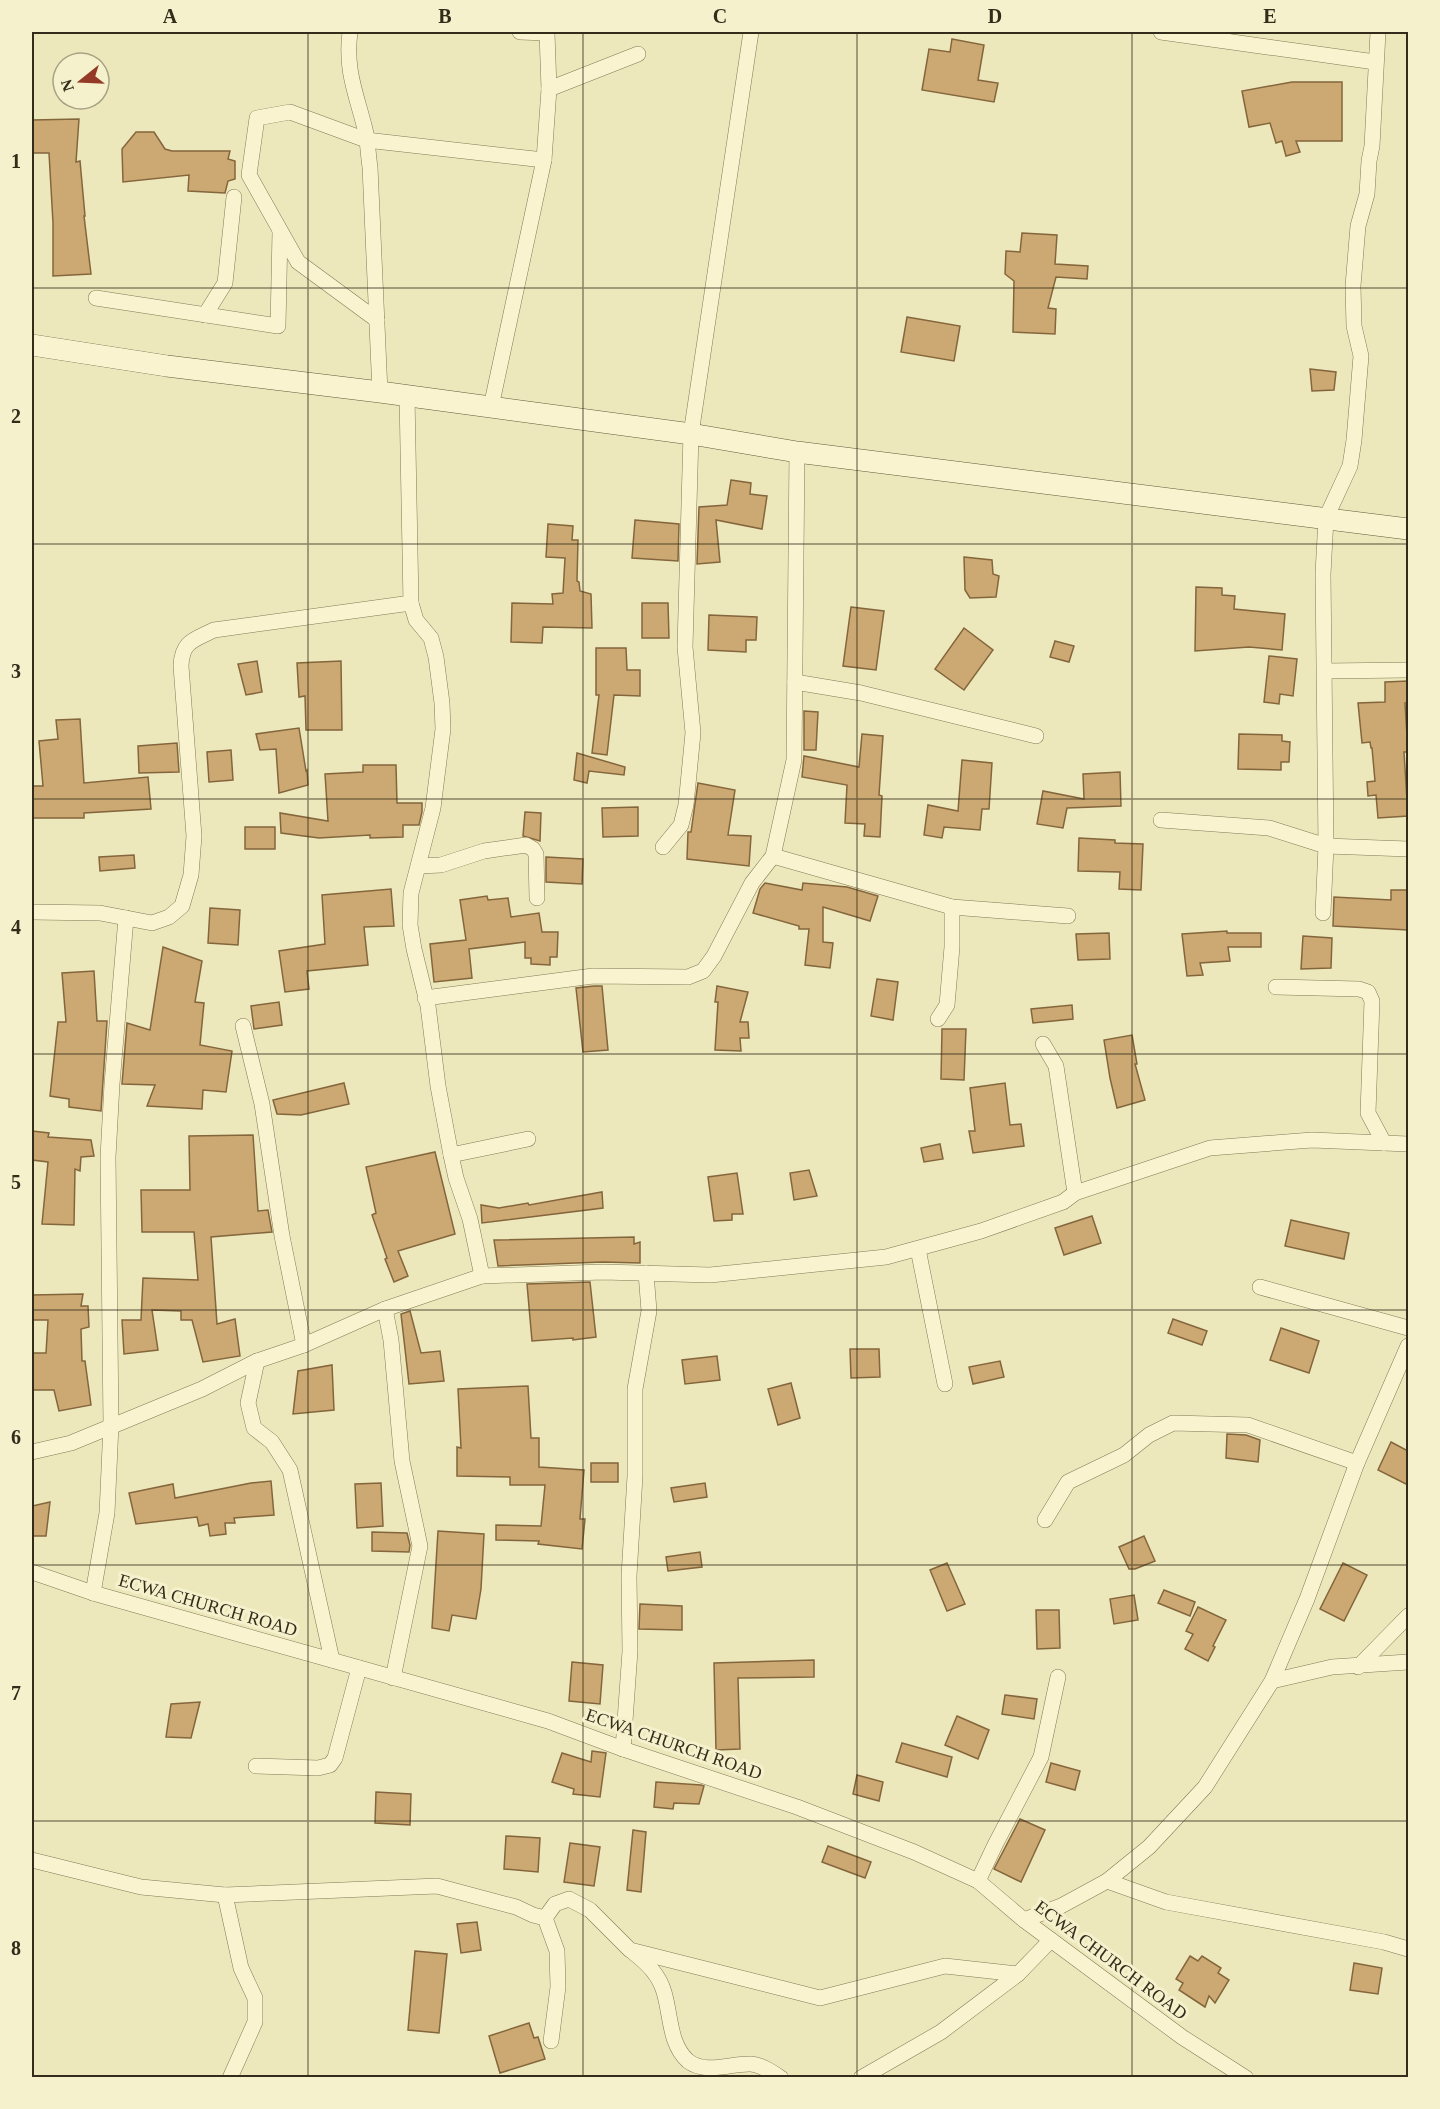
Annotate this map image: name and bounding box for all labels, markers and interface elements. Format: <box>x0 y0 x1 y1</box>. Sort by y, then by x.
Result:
text: A <box>163 5 178 27</box>
text: B <box>438 5 452 27</box>
text: C <box>713 5 727 27</box>
text: D <box>988 5 1002 27</box>
text: E <box>1263 5 1277 27</box>
north arrow <box>51 51 111 111</box>
text: N <box>57 77 77 94</box>
text: 1 <box>11 150 21 172</box>
text: 2 <box>11 405 21 427</box>
text: 3 <box>11 660 21 682</box>
text: 4 <box>11 916 21 938</box>
text: 5 <box>11 1171 21 1193</box>
text: 6 <box>11 1426 21 1448</box>
street label: ECWA CHURCH ROAD <box>116 1570 300 1640</box>
text: 7 <box>11 1682 21 1704</box>
street label: ECWA CHURCH ROAD <box>583 1704 765 1784</box>
street label: ECWA CHURCH ROAD <box>1031 1896 1191 2024</box>
text: 8 <box>11 1937 21 1959</box>

